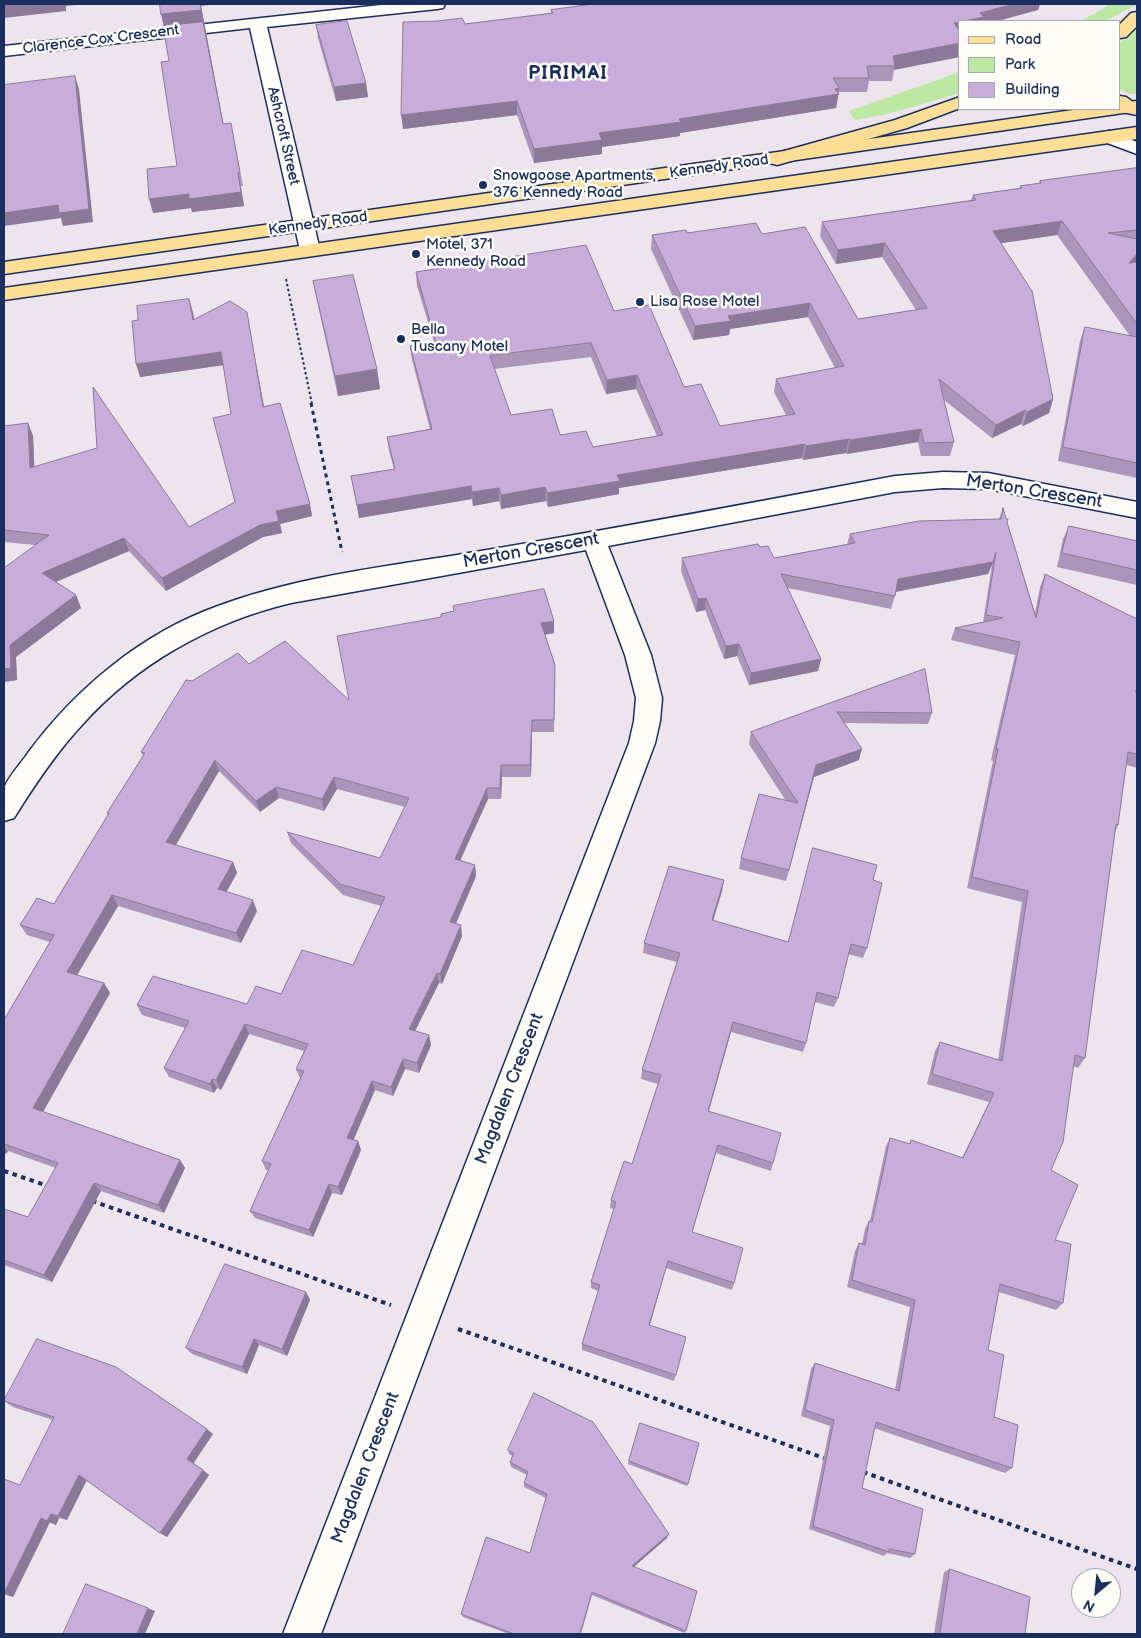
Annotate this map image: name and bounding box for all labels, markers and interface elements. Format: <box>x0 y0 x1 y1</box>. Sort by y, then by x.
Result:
legend <box>958 20 1121 110</box>
street label: Clarence Cox Crescent <box>22 21 180 59</box>
text: Road <box>1005 30 1041 49</box>
text: Park <box>1005 55 1035 74</box>
district label: PIRIMAI <box>527 63 609 85</box>
text: Building <box>1005 80 1060 99</box>
street label: Ashcroft Street <box>263 85 303 187</box>
street label: Kennedy Road <box>668 151 770 183</box>
place label: Snowgoose Apartments, 376 Kennedy Road <box>493 167 656 202</box>
marker: Snowgoose Apartments, 376 Kennedy Road <box>477 179 489 191</box>
street label: Kennedy Road <box>267 208 369 240</box>
place label: Motel, 371 Kennedy Road <box>426 236 526 271</box>
marker: Motel, 371 Kennedy Road <box>410 248 422 260</box>
place label: Lisa Rose Motel <box>650 293 759 311</box>
marker: Lisa Rose Motel <box>634 296 646 308</box>
place label: Bella Tuscany Motel <box>411 321 508 356</box>
marker: Bella Tuscany Motel <box>395 333 407 345</box>
street label: Merton Crescent <box>964 471 1104 513</box>
street label: Merton Crescent <box>461 528 601 574</box>
street label: Magdalen Crescent <box>471 1010 549 1168</box>
street label: Magdalen Crescent <box>327 1389 405 1547</box>
north arrow <box>1071 1568 1121 1618</box>
text: N <box>1081 1596 1098 1616</box>

